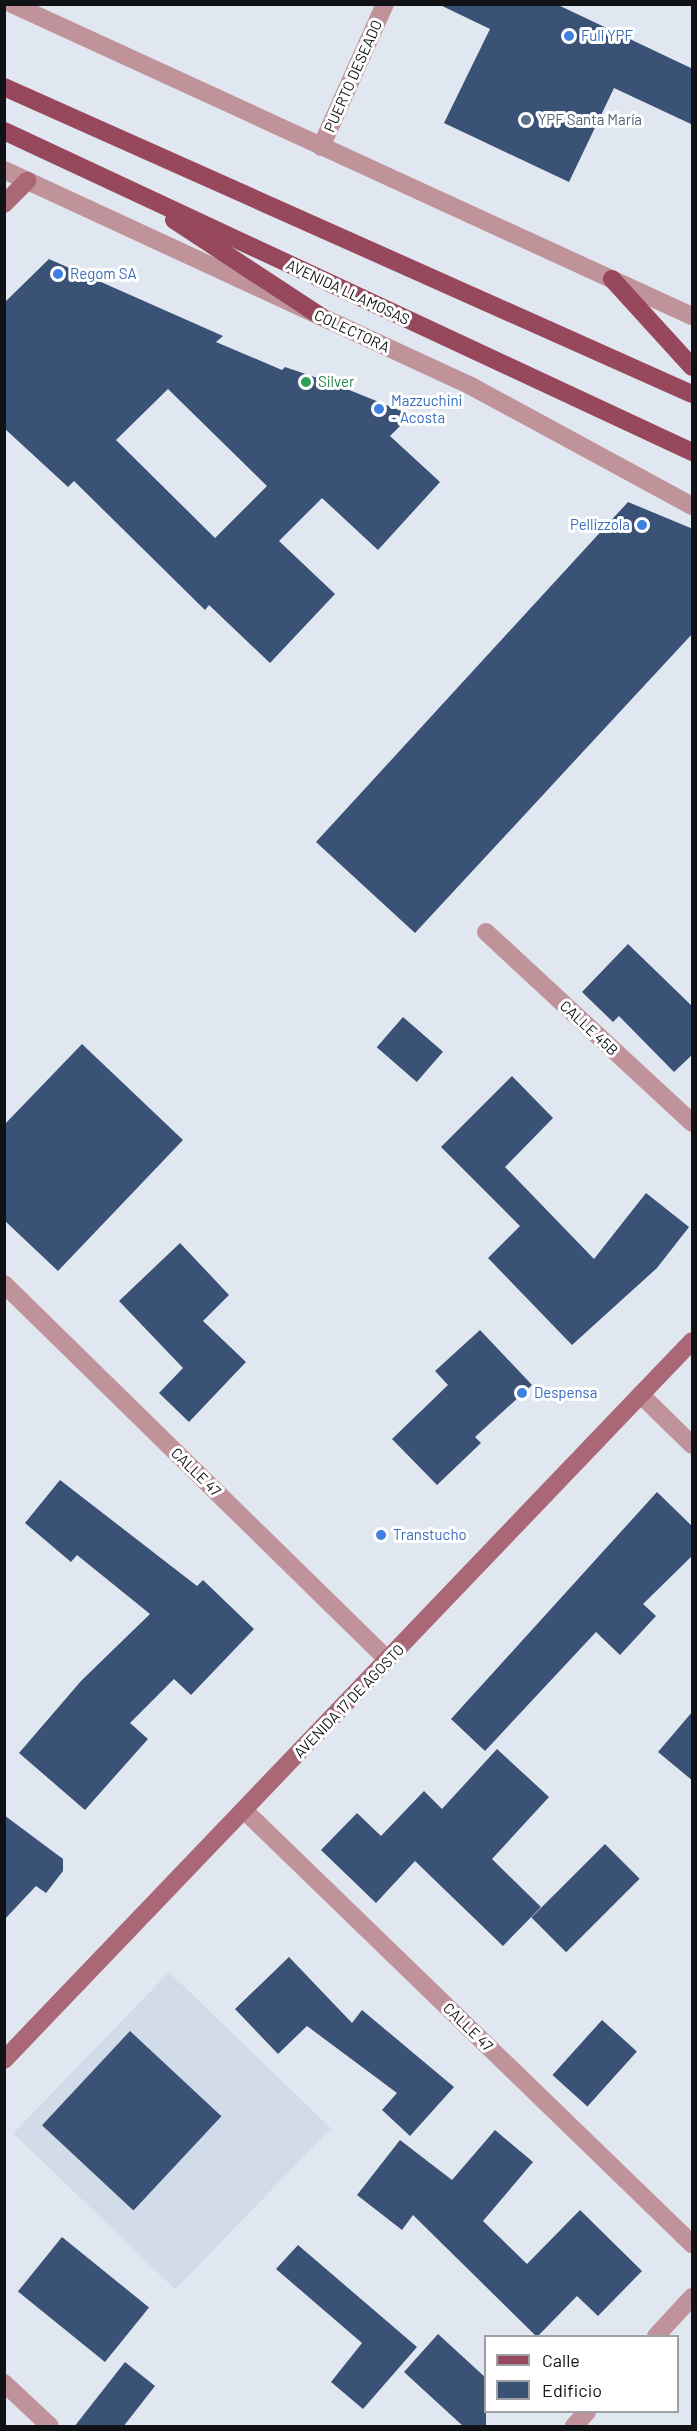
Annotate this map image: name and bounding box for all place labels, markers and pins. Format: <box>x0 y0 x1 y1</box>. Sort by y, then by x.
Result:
place label: Full YPF <box>581 27 633 45</box>
marker: Full YPF <box>562 29 576 43</box>
place label: YPF Santa María <box>538 111 642 129</box>
marker: YPF Santa María <box>519 113 533 127</box>
place label: Regom SA <box>70 265 137 283</box>
marker: Regom SA <box>51 267 65 281</box>
place label: Silver <box>318 373 354 391</box>
marker: Silver <box>299 375 313 389</box>
place label: Mazzuchini - Acosta <box>391 391 462 426</box>
marker: Mazzuchini - Acosta <box>372 402 386 416</box>
place label: Pellizzola <box>570 516 630 534</box>
marker: Pellizzola <box>635 518 649 532</box>
place label: Despensa <box>534 1384 597 1402</box>
marker: Despensa <box>515 1386 529 1400</box>
place label: Transtucho <box>393 1526 467 1544</box>
marker: Transtucho <box>374 1528 388 1542</box>

